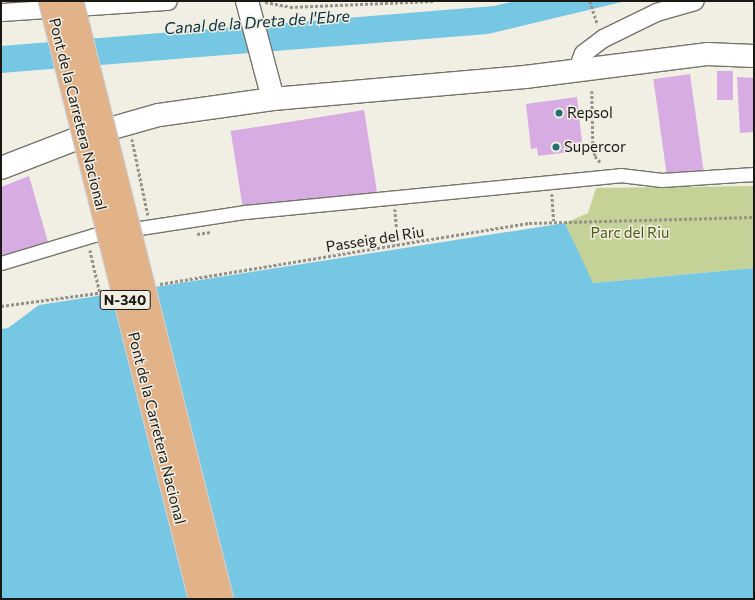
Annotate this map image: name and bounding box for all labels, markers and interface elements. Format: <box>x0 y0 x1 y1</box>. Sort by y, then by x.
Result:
water label: Canal de la Dreta de l'Ebre <box>164 6 350 38</box>
street label: Pont de la Carretera Nacional <box>45 16 111 212</box>
place label: Repsol <box>567 104 613 122</box>
marker: Repsol <box>554 108 564 118</box>
place label: Supercor <box>564 138 626 156</box>
marker: Supercor <box>551 142 561 152</box>
street label: Passeig del Riu <box>325 222 425 256</box>
park label: Parc del Riu <box>591 224 669 242</box>
road number: N-340 <box>99 288 151 312</box>
street label: Pont de la Carretera Nacional <box>124 330 190 526</box>

